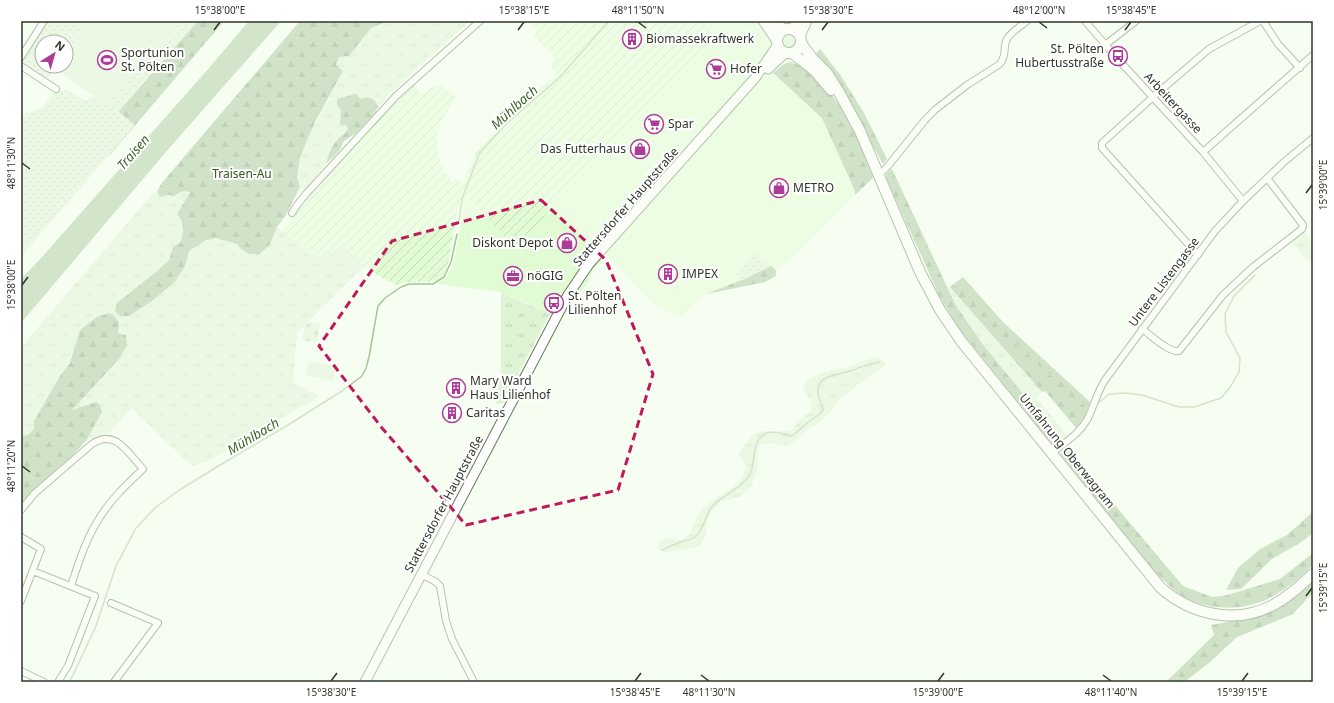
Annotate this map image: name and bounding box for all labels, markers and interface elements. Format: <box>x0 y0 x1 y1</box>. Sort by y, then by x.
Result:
text: 15°38'00"E <box>195 3 245 17</box>
text: 15°38'15"E <box>499 3 549 17</box>
text: 48°11'50"N <box>612 3 664 17</box>
text: 15°38'30"E <box>803 3 853 17</box>
text: 48°12'00"N <box>1013 3 1065 17</box>
text: 15°38'45"E <box>1106 3 1156 17</box>
building icon: Biomassekraftwerk <box>621 28 643 50</box>
place label: Biomassekraftwerk <box>646 30 755 47</box>
north arrow <box>34 34 74 74</box>
text: N <box>52 37 68 54</box>
place label: St. Pölten Hubertusstraße <box>1015 40 1104 71</box>
place label: Sportunion St. Pölten <box>121 44 184 75</box>
bus stop icon: St. Pölten Hubertusstraße <box>1107 45 1129 67</box>
sports icon: Sportunion St. Pölten <box>96 49 118 71</box>
supermarket icon: Hofer <box>705 58 727 80</box>
place label: Hofer <box>730 60 762 77</box>
street label: Arbeitergasse <box>1140 68 1206 137</box>
water label: Mühlbach <box>487 81 541 133</box>
supermarket icon: Spar <box>643 113 665 135</box>
place label: Spar <box>668 115 694 132</box>
water label: Traisen <box>113 131 153 173</box>
text: 48°11'30"N <box>4 137 18 189</box>
shop icon: Das Futterhaus <box>629 138 651 160</box>
place label: Das Futterhaus <box>540 140 626 157</box>
street label: Stattersdorfer Hauptstraße <box>569 143 682 270</box>
text: 15°39'00"E <box>1316 160 1330 210</box>
park label: Traisen-Au <box>212 165 272 182</box>
shop icon: METRO <box>768 177 790 199</box>
place label: METRO <box>793 179 834 196</box>
shop icon: Diskont Depot <box>556 232 578 254</box>
street label: Untere Listengasse <box>1124 233 1203 330</box>
place label: Diskont Depot <box>472 234 554 251</box>
text: 15°38'00"E <box>4 260 18 310</box>
building icon: IMPEX <box>657 263 679 285</box>
office icon: nöGIG <box>502 265 524 287</box>
place label: IMPEX <box>682 265 718 282</box>
place label: nöGIG <box>527 267 563 284</box>
place label: St. Pölten Lilienhof <box>568 287 621 318</box>
bus stop icon: St. Pölten Lilienhof <box>543 292 565 314</box>
place label: Mary Ward Haus Lilienhof <box>470 372 551 403</box>
building icon: Mary Ward Haus Lilienhof <box>445 377 467 399</box>
street label: Umfahrung Oberwagram <box>1016 390 1119 512</box>
building icon: Caritas <box>441 402 463 424</box>
place label: Caritas <box>466 404 505 421</box>
water label: Mühlbach <box>224 413 282 459</box>
street label: Stattersdorfer Hauptstraße <box>400 432 487 575</box>
text: 48°11'20"N <box>4 440 18 492</box>
text: 15°39'15"E <box>1316 563 1330 613</box>
text: 15°38'30"E <box>306 685 356 699</box>
text: 15°38'45"E <box>610 685 660 699</box>
text: 48°11'30"N <box>683 685 735 699</box>
text: 15°39'00"E <box>913 685 963 699</box>
text: 48°11'40"N <box>1085 685 1137 699</box>
text: 15°39'15"E <box>1217 685 1267 699</box>

